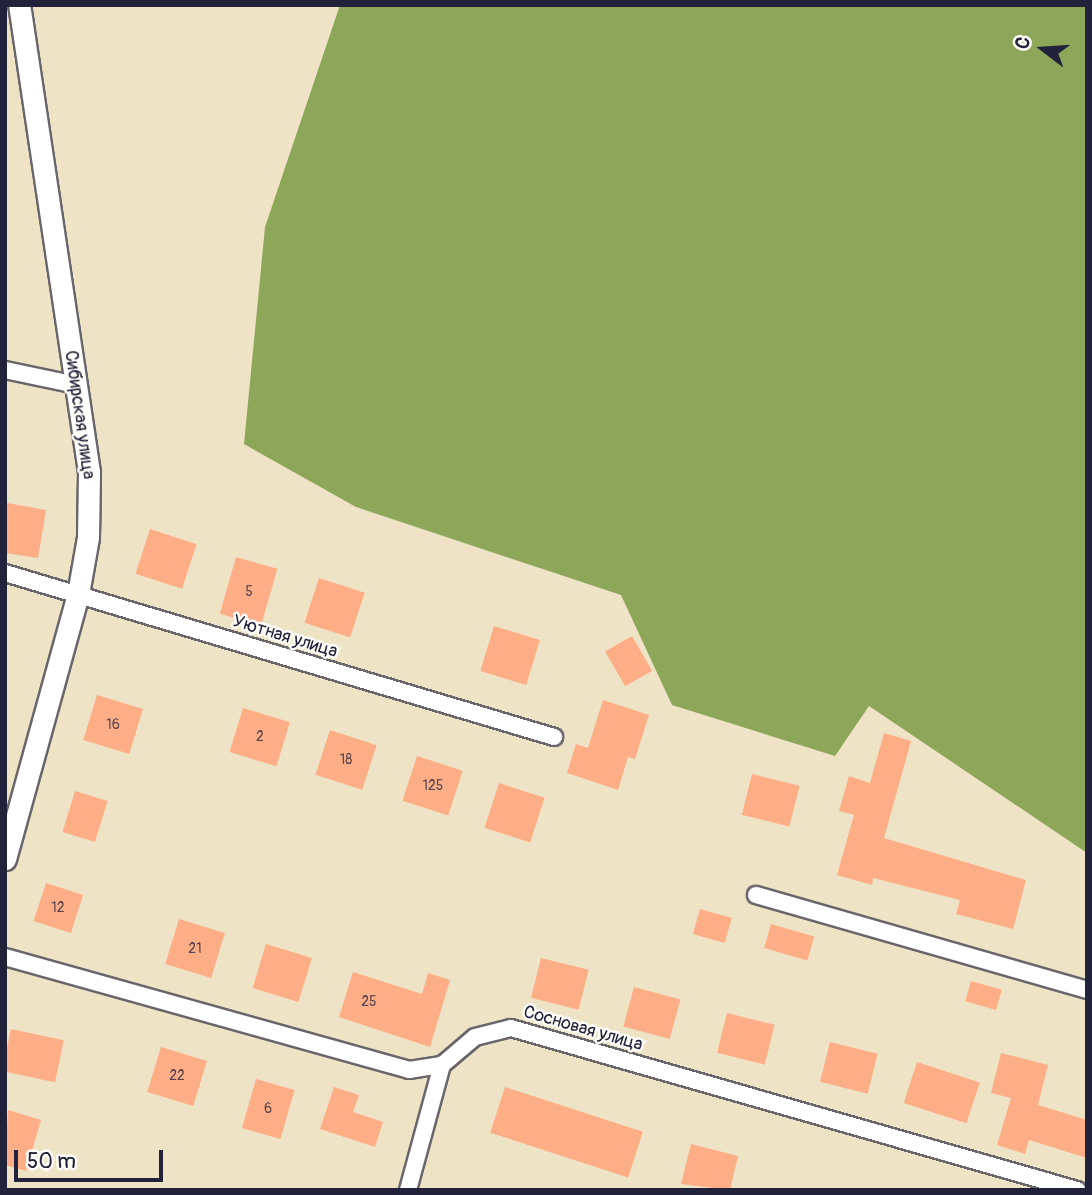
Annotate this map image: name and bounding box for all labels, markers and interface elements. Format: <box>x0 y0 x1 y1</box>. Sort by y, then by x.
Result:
north arrow <box>1008 14 1078 84</box>
text: С <box>1010 34 1036 52</box>
street label: Сибирская улица <box>59 349 99 481</box>
house number: 5 <box>245 584 253 600</box>
street label: Уютная улица <box>230 611 340 663</box>
house number: 16 <box>106 717 120 733</box>
house number: 2 <box>256 729 264 745</box>
house number: 18 <box>340 752 352 768</box>
house number: 125 <box>423 778 443 794</box>
house number: 12 <box>51 900 65 916</box>
house number: 21 <box>188 941 202 957</box>
house number: 25 <box>361 994 377 1010</box>
street label: Сосновая улица <box>521 1002 645 1056</box>
house number: 22 <box>169 1068 185 1084</box>
house number: 6 <box>264 1101 272 1117</box>
scale bar <box>18 1136 166 1180</box>
text: 50 m <box>27 1148 76 1175</box>

